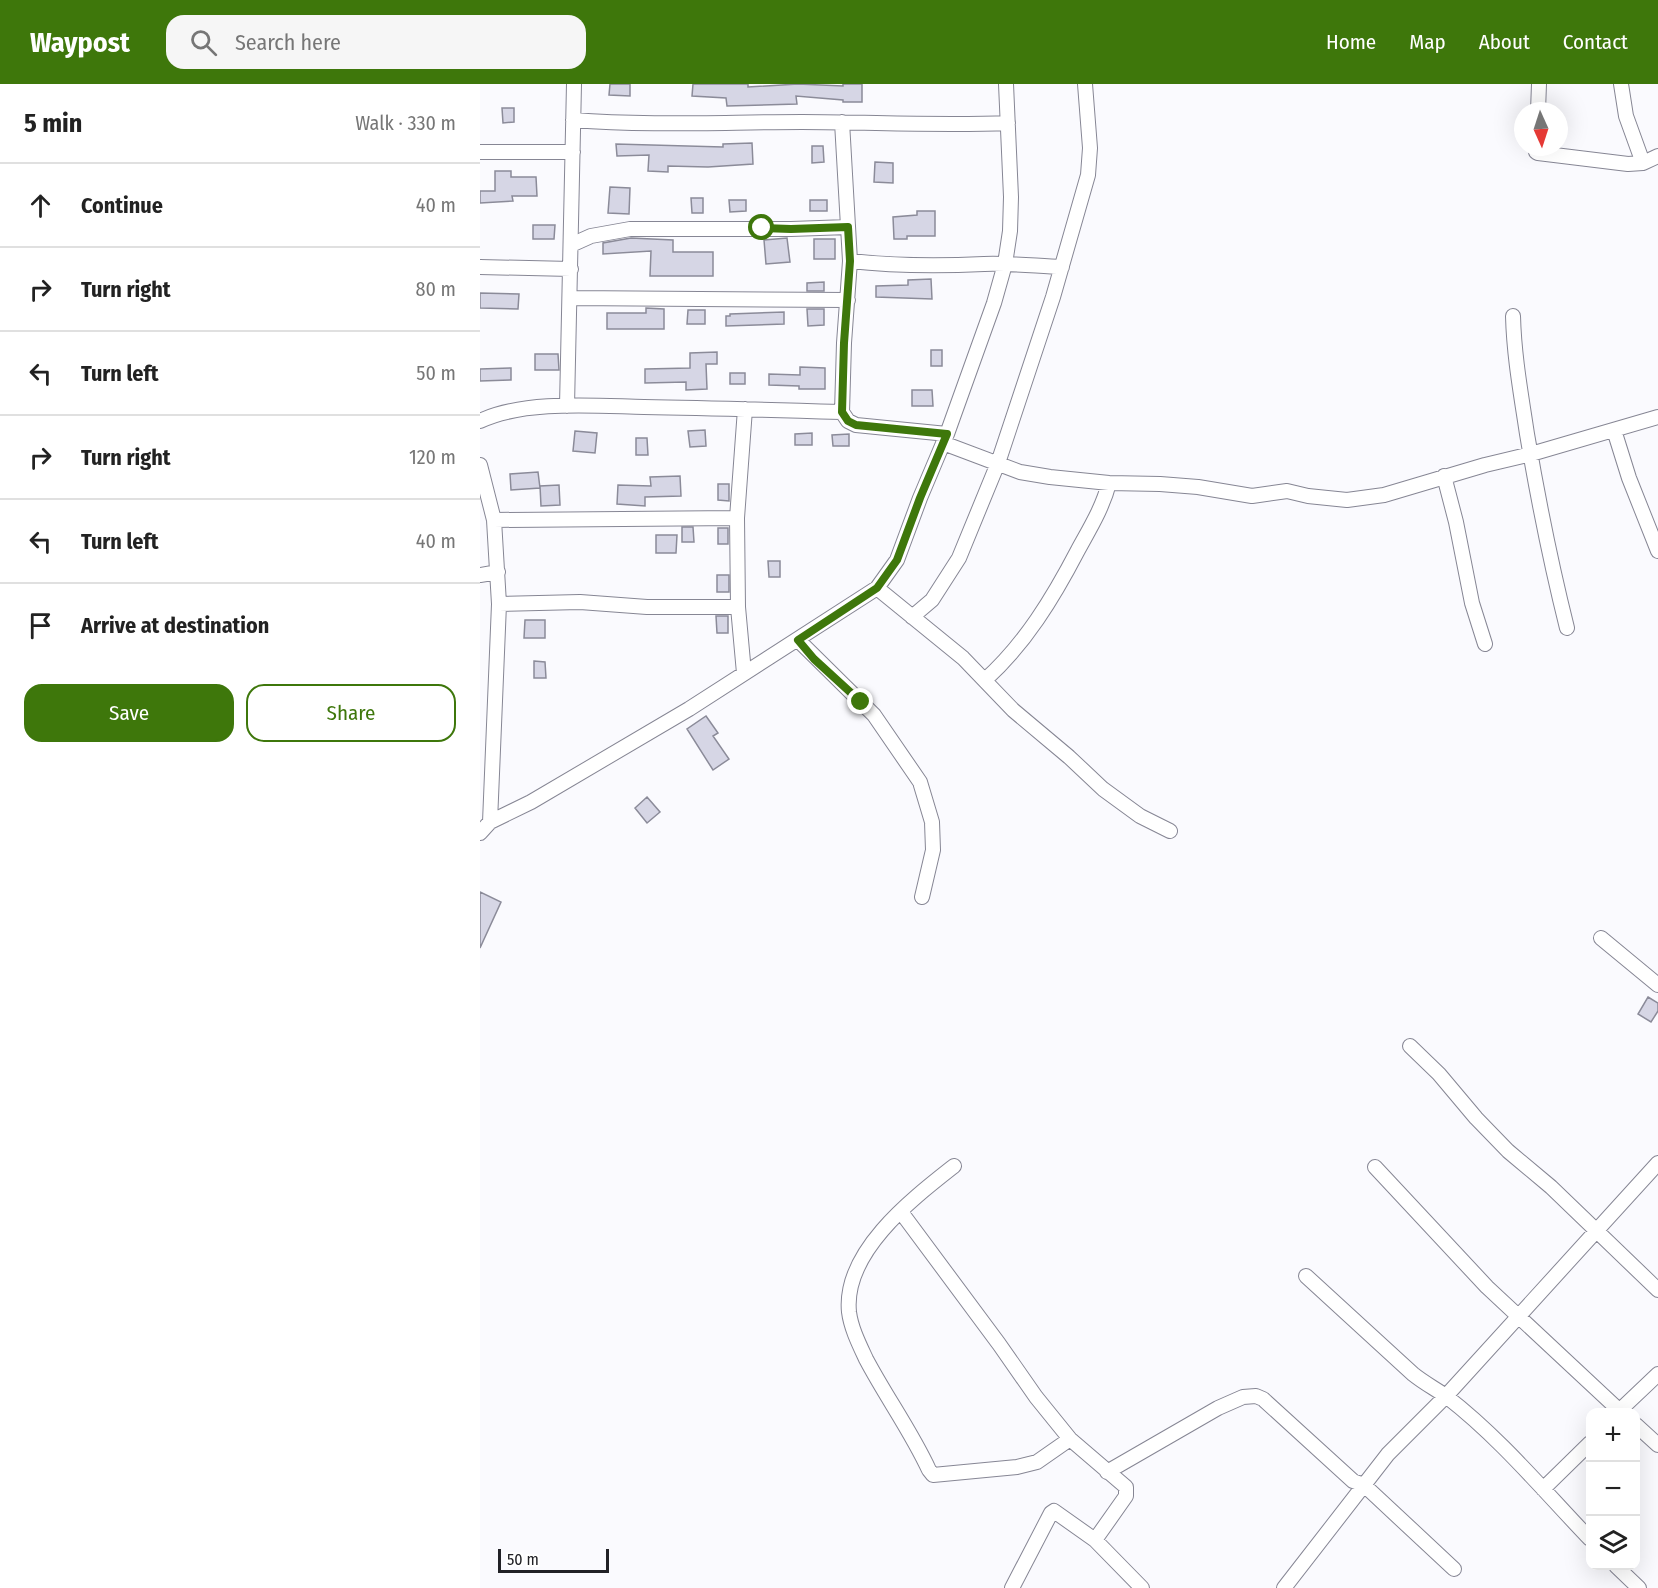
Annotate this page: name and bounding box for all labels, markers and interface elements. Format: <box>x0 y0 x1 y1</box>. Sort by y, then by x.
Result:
search box <box>166 15 586 69</box>
text: Waypost <box>30 26 130 59</box>
icon: search <box>187 26 220 59</box>
text: Search here <box>235 29 341 56</box>
text: Home <box>1326 29 1376 55</box>
text: Map <box>1409 29 1446 55</box>
text: About <box>1479 29 1530 55</box>
text: Contact <box>1563 29 1628 55</box>
north arrow <box>1514 102 1568 156</box>
text: 5 min <box>24 108 82 139</box>
text: Walk · 330 m <box>355 111 456 135</box>
icon: ahead <box>24 189 57 222</box>
text: Continue <box>81 192 163 219</box>
text: 40 m <box>416 193 456 217</box>
route start <box>748 214 774 240</box>
icon: right <box>24 273 57 306</box>
text: Turn right <box>81 276 170 303</box>
text: 80 m <box>416 277 456 301</box>
icon: left <box>24 357 57 390</box>
text: Turn left <box>81 360 159 387</box>
text: 50 m <box>416 361 456 385</box>
icon: right <box>24 441 57 474</box>
text: Turn right <box>81 444 170 471</box>
text: 120 m <box>409 445 456 469</box>
icon: left <box>24 525 57 558</box>
text: Turn left <box>81 528 159 555</box>
text: 40 m <box>416 529 456 553</box>
icon: arrive <box>24 609 57 642</box>
text: Arrive at destination <box>81 612 269 639</box>
button: Save <box>24 684 234 742</box>
button: Share <box>246 684 456 742</box>
route end <box>847 688 873 714</box>
map controls <box>1586 1408 1640 1570</box>
button: + <box>1586 1408 1640 1462</box>
button: − <box>1586 1462 1640 1516</box>
button: layers <box>1586 1516 1640 1570</box>
scale bar <box>498 1546 609 1574</box>
text: 50 m <box>507 1550 539 1569</box>

